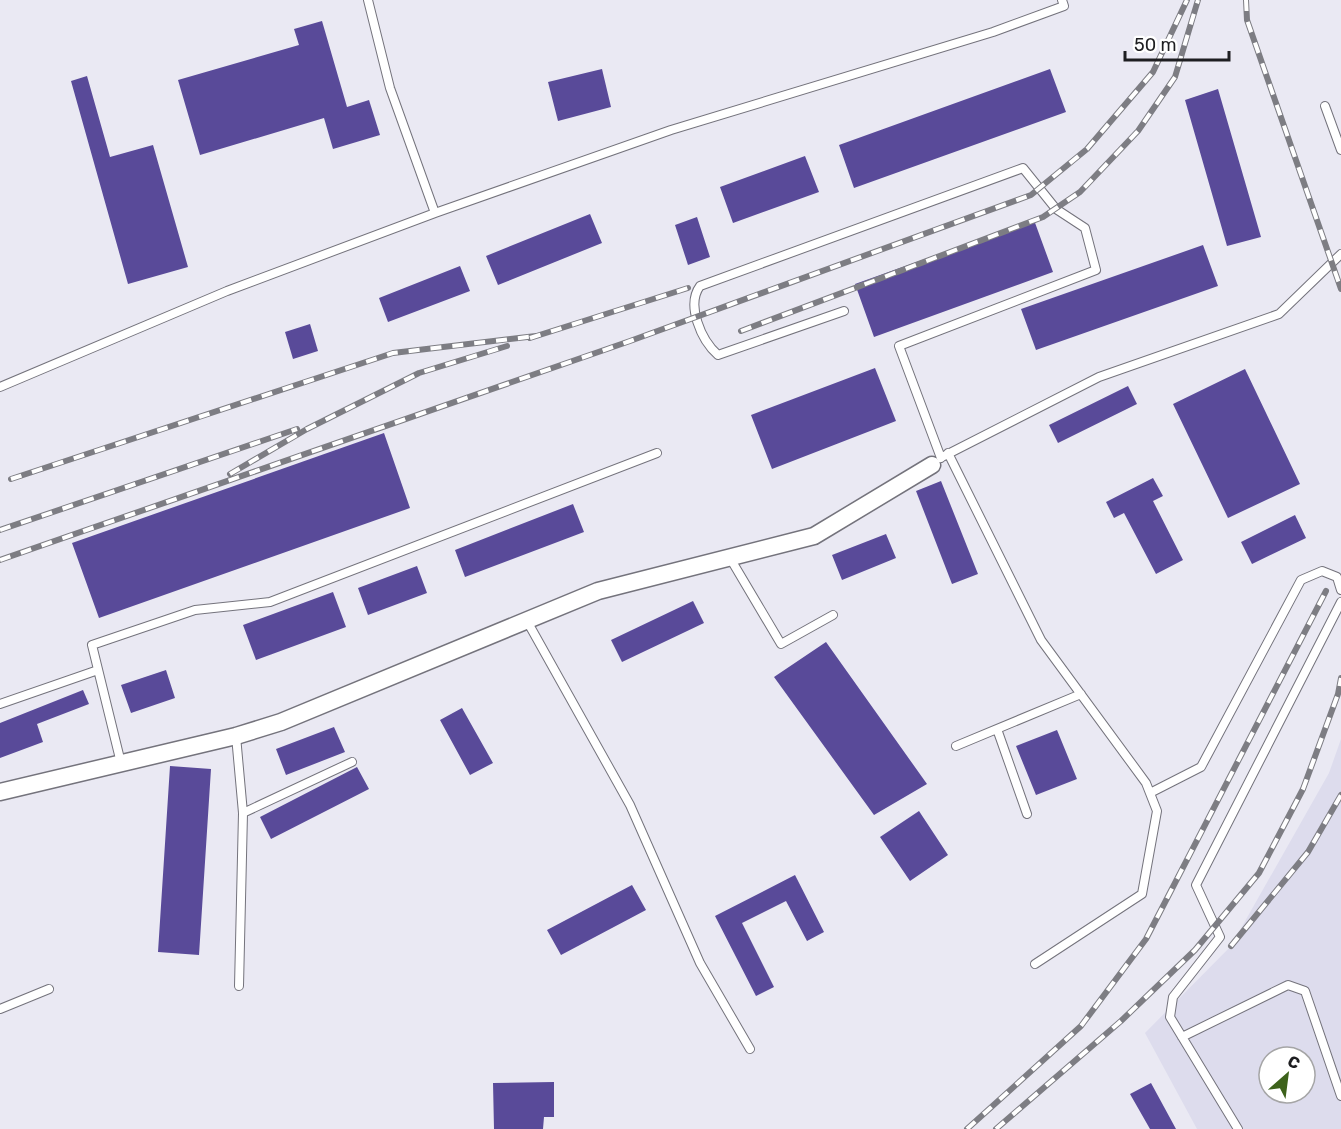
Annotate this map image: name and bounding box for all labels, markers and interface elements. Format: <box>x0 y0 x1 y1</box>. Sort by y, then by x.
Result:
scale bar <box>1125 24 1228 62</box>
text: 50 m <box>1134 34 1177 56</box>
north arrow <box>1257 1045 1317 1105</box>
text: С <box>1284 1051 1303 1073</box>

